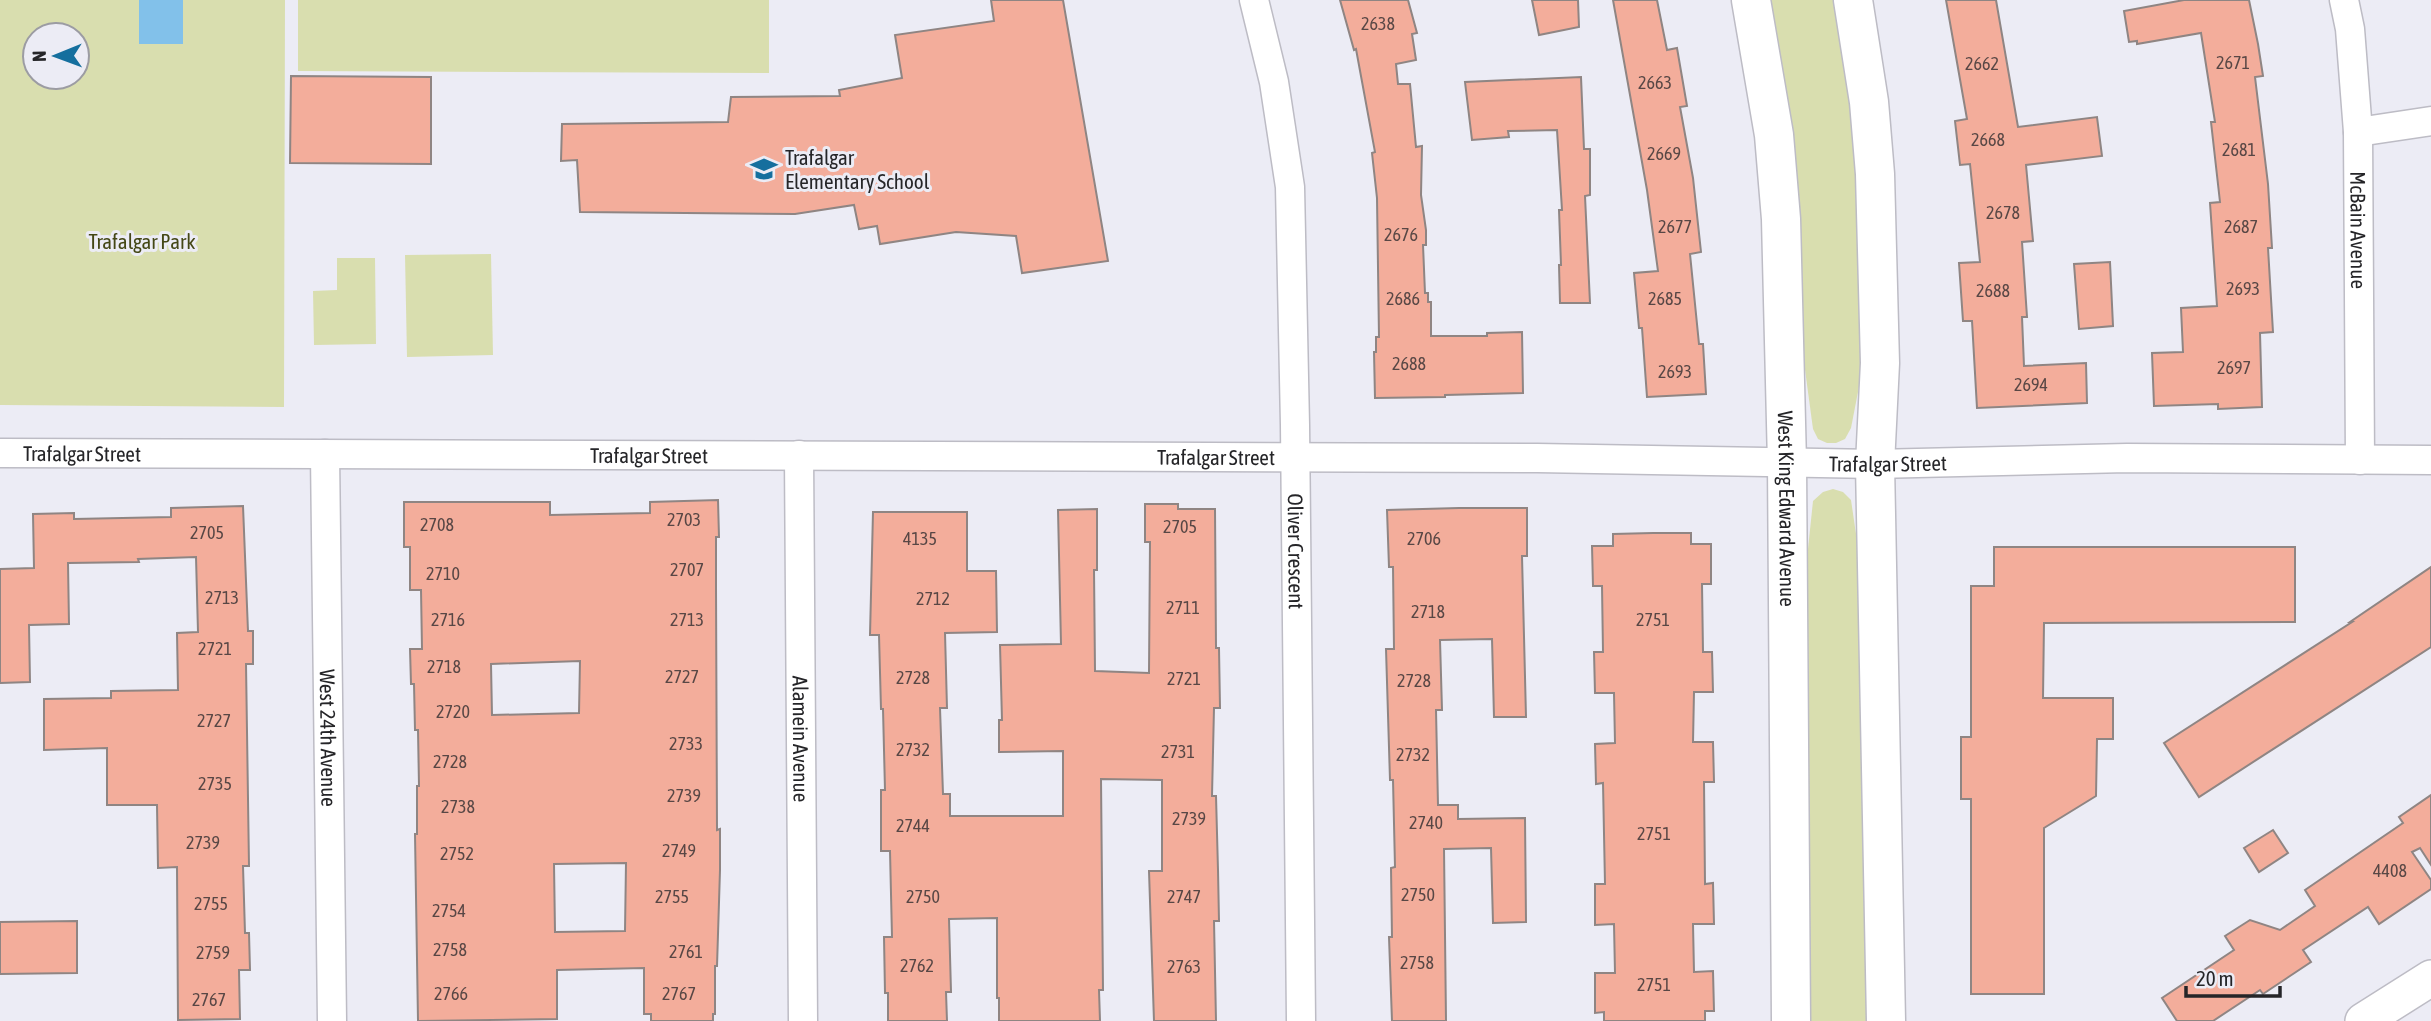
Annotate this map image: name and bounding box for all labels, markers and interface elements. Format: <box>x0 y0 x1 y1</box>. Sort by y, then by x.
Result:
house number: 2638 <box>1361 13 1395 34</box>
north arrow <box>21 21 91 91</box>
text: N <box>28 50 50 62</box>
house number: 2671 <box>2216 52 2250 73</box>
house number: 2662 <box>1965 53 1999 74</box>
house number: 2663 <box>1638 72 1672 93</box>
house number: 2668 <box>1971 129 2005 150</box>
house number: 2681 <box>2222 139 2256 160</box>
house number: 2669 <box>1647 143 1681 164</box>
place label: Trafalgar Elementary School <box>785 145 930 193</box>
school or university icon: Trafalgar Elementary School <box>749 154 779 184</box>
street label: McBain Avenue <box>2346 171 2371 289</box>
house number: 2678 <box>1986 202 2020 223</box>
house number: 2677 <box>1658 216 1692 237</box>
house number: 2687 <box>2224 216 2258 237</box>
house number: 2676 <box>1384 224 1418 245</box>
park label: Trafalgar Park <box>89 229 195 253</box>
house number: 2693 <box>2226 278 2260 299</box>
house number: 2688 <box>1976 280 2010 301</box>
house number: 2686 <box>1386 288 1420 309</box>
house number: 2685 <box>1648 288 1682 309</box>
house number: 2688 <box>1392 353 1426 374</box>
house number: 2697 <box>2217 357 2251 378</box>
house number: 2693 <box>1658 361 1692 382</box>
house number: 2694 <box>2014 374 2048 395</box>
street label: West King Edward Avenue <box>1774 410 1800 607</box>
street label: Trafalgar Street <box>23 441 141 465</box>
street label: Trafalgar Street <box>590 443 708 467</box>
street label: Trafalgar Street <box>1157 445 1275 469</box>
street label: Trafalgar Street <box>1829 450 1947 476</box>
street label: Oliver Crescent <box>1284 493 1309 609</box>
house number: 2703 <box>667 509 701 530</box>
house number: 2708 <box>420 514 454 535</box>
house number: 2705 <box>1163 516 1197 537</box>
house number: 2705 <box>190 522 224 543</box>
house number: 4135 <box>903 528 937 549</box>
house number: 2706 <box>1407 528 1441 549</box>
house number: 2707 <box>670 559 704 580</box>
house number: 2710 <box>426 563 460 584</box>
house number: 2713 <box>205 587 239 608</box>
house number: 2712 <box>916 588 950 609</box>
house number: 2711 <box>1166 597 1200 618</box>
house number: 2718 <box>1411 601 1445 622</box>
house number: 2716 <box>431 609 465 630</box>
house number: 2713 <box>670 609 704 630</box>
house number: 2751 <box>1636 609 1670 630</box>
house number: 2721 <box>198 638 232 659</box>
house number: 2718 <box>427 656 461 677</box>
house number: 2727 <box>665 666 699 687</box>
house number: 2728 <box>896 667 930 688</box>
house number: 2721 <box>1167 668 1201 689</box>
street label: West 24th Avenue <box>316 669 341 807</box>
house number: 2728 <box>1397 670 1431 691</box>
street label: Alamein Avenue <box>789 676 813 802</box>
house number: 2720 <box>436 701 470 722</box>
house number: 2727 <box>197 710 231 731</box>
house number: 2733 <box>669 733 703 754</box>
house number: 2732 <box>896 739 930 760</box>
house number: 2731 <box>1161 741 1195 762</box>
house number: 2732 <box>1396 744 1430 765</box>
house number: 2728 <box>433 751 467 772</box>
house number: 2735 <box>198 773 232 794</box>
house number: 2739 <box>667 785 701 806</box>
house number: 2738 <box>441 796 475 817</box>
house number: 2739 <box>1172 808 1206 829</box>
house number: 2740 <box>1409 812 1443 833</box>
house number: 2744 <box>896 815 930 836</box>
house number: 2751 <box>1637 823 1671 844</box>
house number: 2739 <box>186 832 220 853</box>
house number: 2749 <box>662 840 696 861</box>
house number: 2752 <box>440 843 474 864</box>
house number: 4408 <box>2373 860 2407 881</box>
house number: 2750 <box>1401 884 1435 905</box>
house number: 2755 <box>655 886 689 907</box>
house number: 2750 <box>906 886 940 907</box>
house number: 2747 <box>1167 886 1201 907</box>
house number: 2755 <box>194 893 228 914</box>
house number: 2754 <box>432 900 466 921</box>
house number: 2758 <box>433 939 467 960</box>
house number: 2761 <box>669 941 703 962</box>
house number: 2759 <box>196 942 230 963</box>
house number: 2758 <box>1400 952 1434 973</box>
scale bar <box>2186 954 2280 998</box>
house number: 2762 <box>900 955 934 976</box>
house number: 2763 <box>1167 956 1201 977</box>
text: 20 m <box>2196 966 2234 990</box>
house number: 2751 <box>1637 974 1671 995</box>
house number: 2766 <box>434 983 468 1004</box>
house number: 2767 <box>662 983 696 1004</box>
house number: 2767 <box>192 989 226 1010</box>

